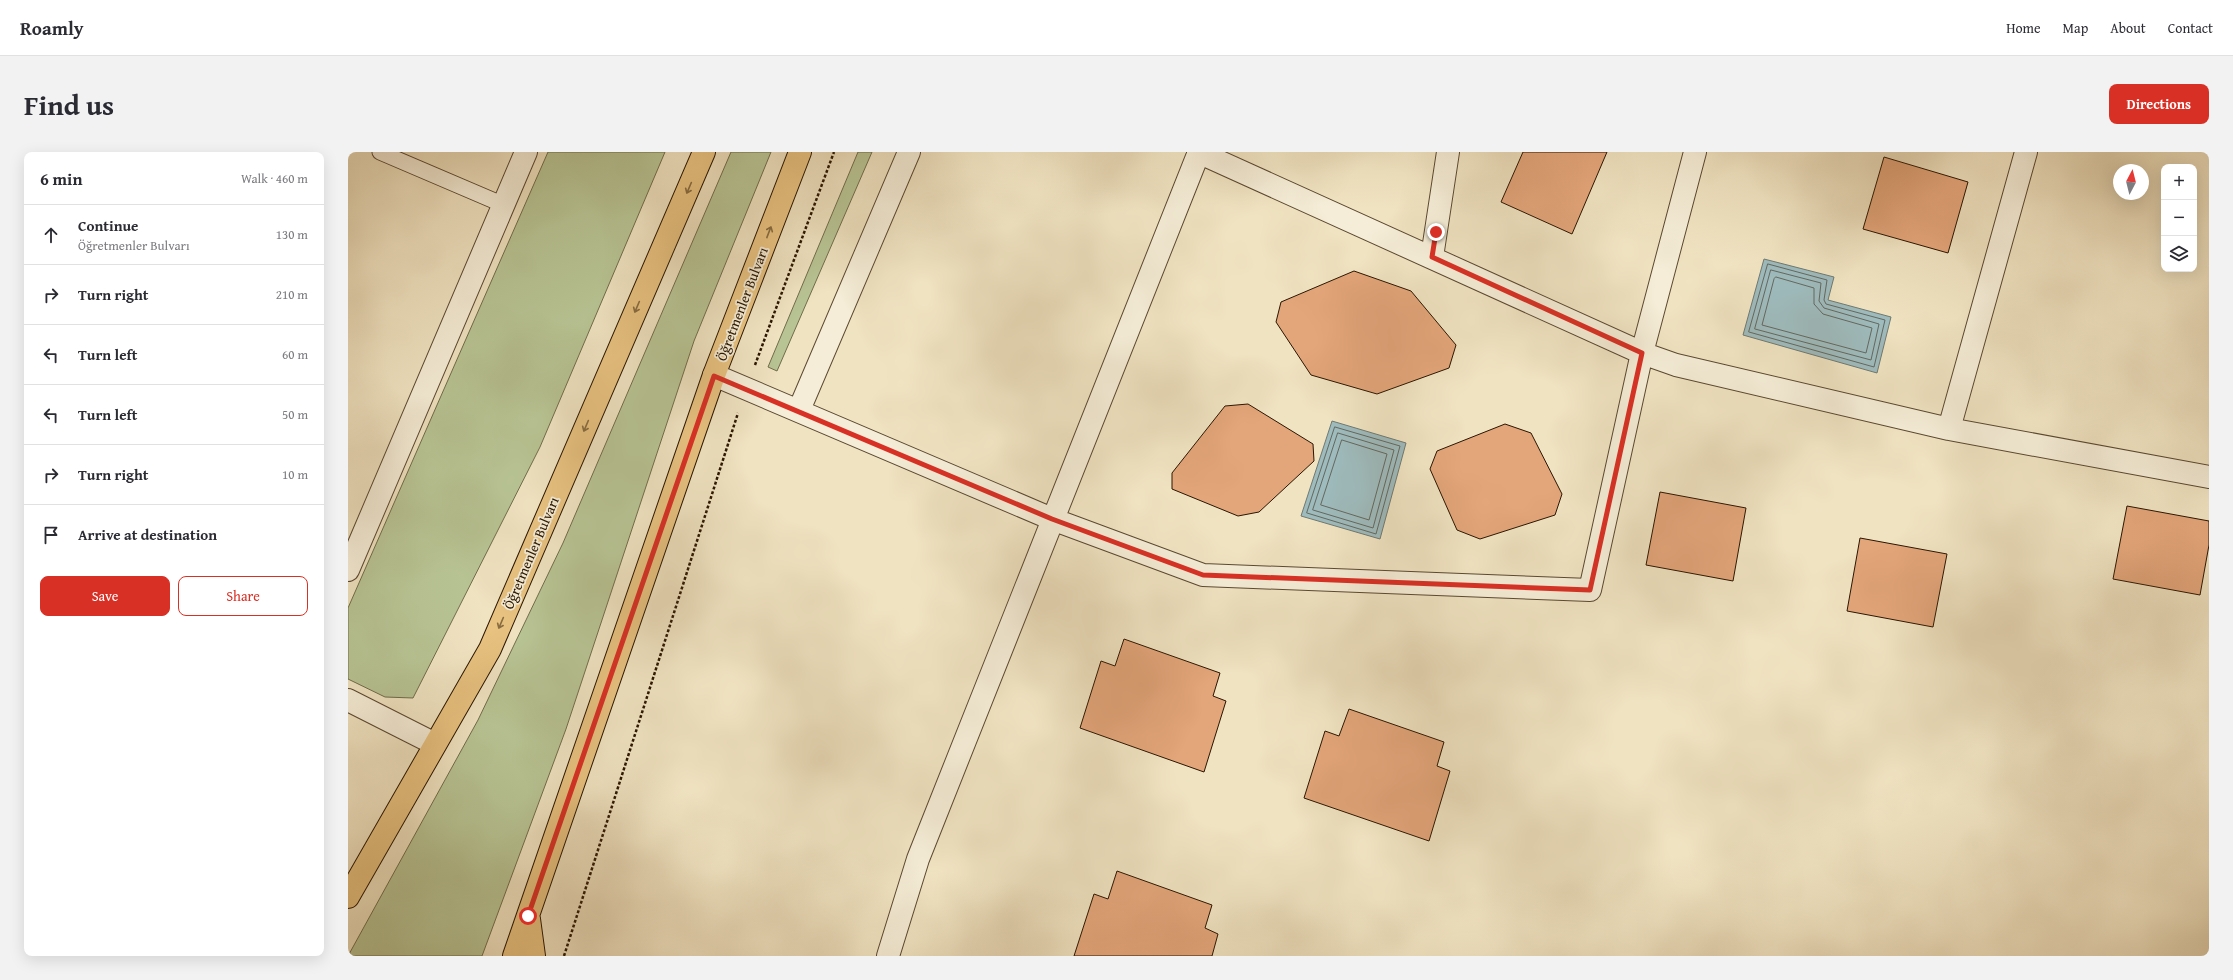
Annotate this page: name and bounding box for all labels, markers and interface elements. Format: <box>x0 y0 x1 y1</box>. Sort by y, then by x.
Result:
text: Roamly <box>20 14 84 42</box>
text: Home <box>2006 18 2041 38</box>
text: Map <box>2063 18 2088 38</box>
text: About <box>2110 18 2146 38</box>
text: Contact <box>2168 18 2213 38</box>
text: Find us <box>24 84 114 125</box>
button: Directions <box>2109 84 2209 124</box>
north arrow <box>2113 164 2149 200</box>
map controls <box>2161 164 2197 272</box>
button: + <box>2161 164 2197 200</box>
text: 6 min <box>40 166 82 191</box>
text: Walk · 460 m <box>241 169 308 188</box>
one-way arrow <box>685 181 692 193</box>
button: − <box>2161 200 2197 236</box>
text: Continue <box>78 215 139 236</box>
route end <box>1427 223 1445 241</box>
icon: ahead <box>40 224 62 246</box>
text: 130 m <box>276 225 308 244</box>
one-way arrow <box>766 226 774 238</box>
text: Öğretmenler Bulvarı <box>78 236 190 255</box>
button: layers <box>2161 236 2197 272</box>
street label: Öğretmenler Bulvarı <box>711 244 773 364</box>
icon: right <box>40 284 62 306</box>
text: Turn right <box>78 284 149 305</box>
text: 210 m <box>276 285 308 304</box>
one-way arrow <box>633 301 640 313</box>
icon: left <box>40 344 62 366</box>
text: Turn left <box>78 344 137 365</box>
text: 60 m <box>282 345 308 364</box>
icon: left <box>40 404 62 426</box>
text: Turn left <box>78 404 137 425</box>
text: 50 m <box>282 405 308 424</box>
one-way arrow <box>581 420 589 432</box>
icon: right <box>40 464 62 486</box>
text: Turn right <box>78 464 149 485</box>
text: 10 m <box>282 465 308 484</box>
street label: Öğretmenler Bulvarı <box>498 494 564 612</box>
icon: arrive <box>40 524 62 546</box>
text: Arrive at destination <box>78 524 217 545</box>
button: Save <box>40 576 170 616</box>
button: Share <box>178 576 308 616</box>
one-way arrow <box>497 617 504 629</box>
route start <box>519 907 537 925</box>

